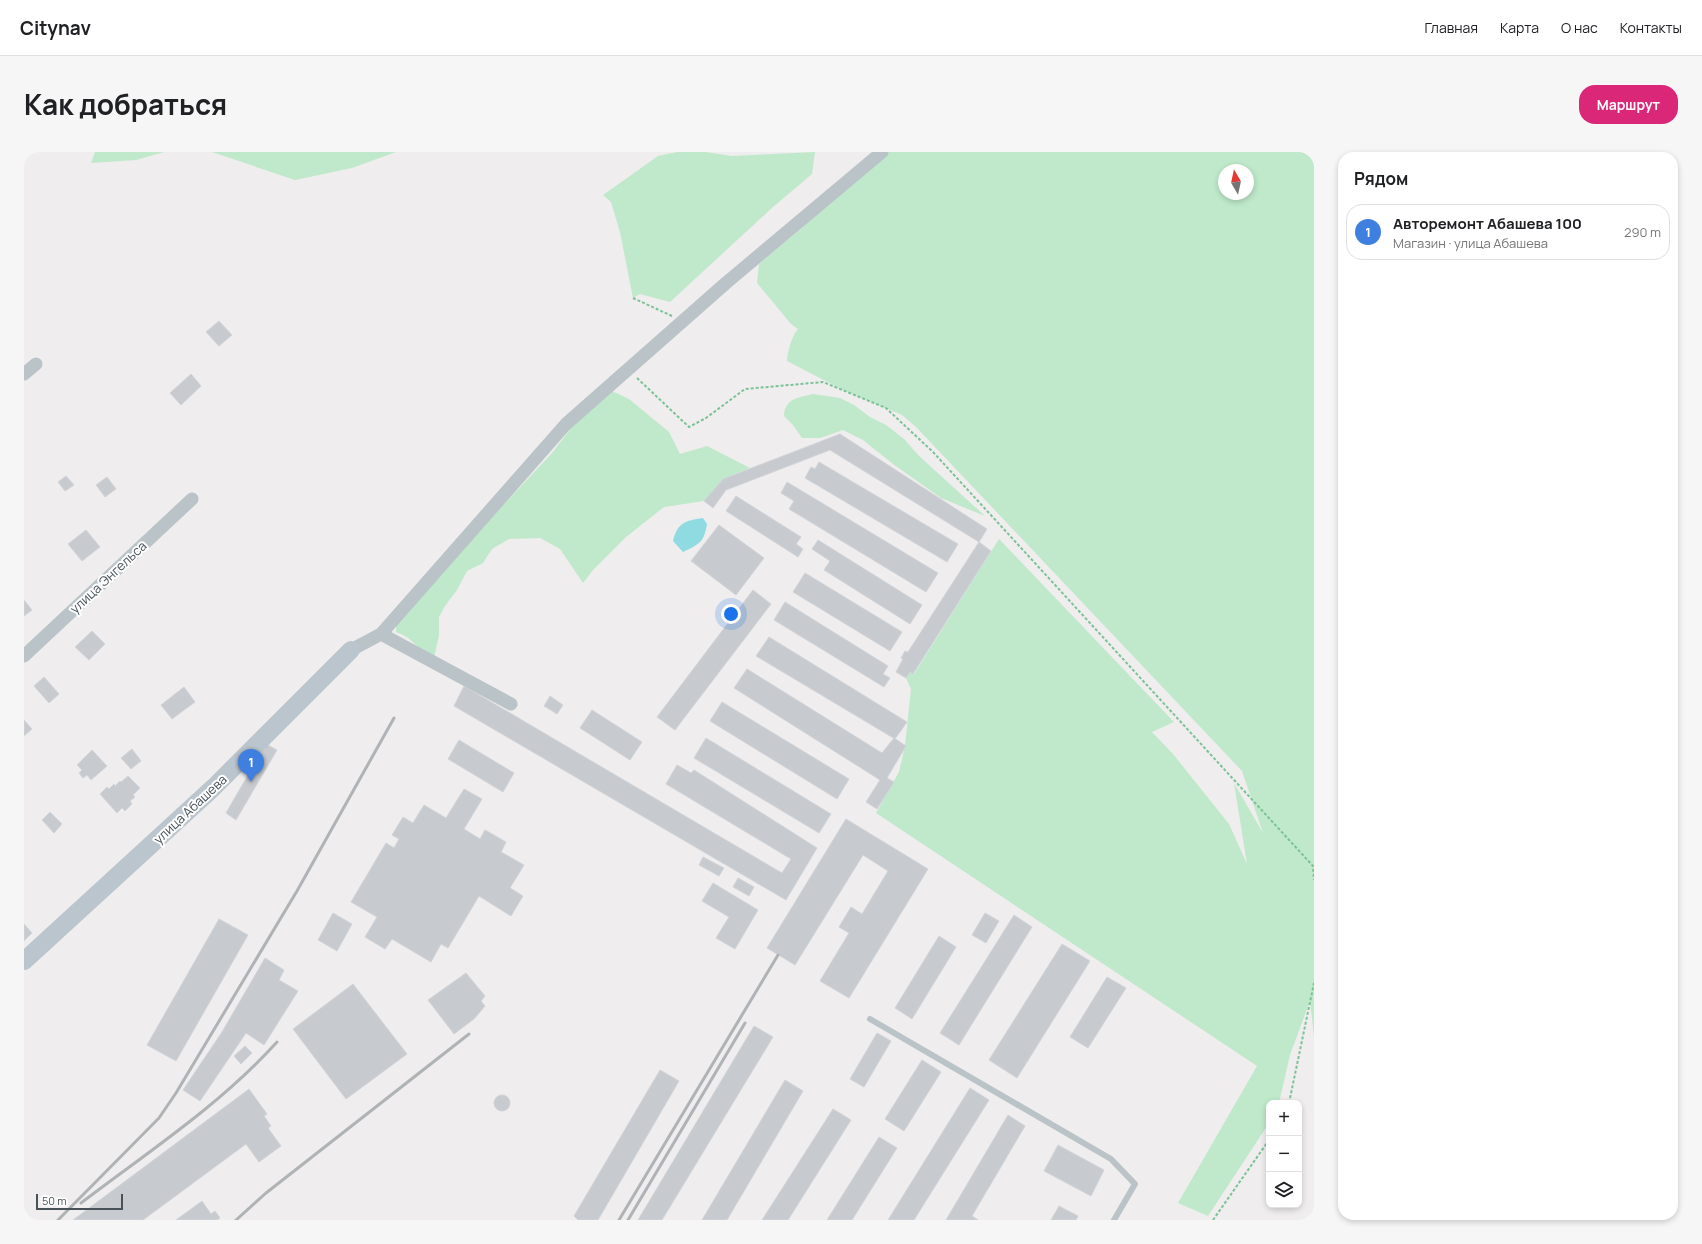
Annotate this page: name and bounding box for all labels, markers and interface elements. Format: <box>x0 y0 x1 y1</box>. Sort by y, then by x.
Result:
text: Citynav <box>20 15 91 41</box>
text: Главная <box>1425 18 1478 37</box>
text: Карта <box>1500 18 1539 37</box>
text: О нас <box>1561 18 1598 37</box>
text: Контакты <box>1620 18 1682 37</box>
text: Как добраться <box>24 85 227 123</box>
button: Маршрут <box>1579 85 1678 124</box>
north arrow <box>1218 164 1254 200</box>
text: Рядом <box>1354 167 1408 190</box>
text: Авторемонт Абашева 100 <box>1393 213 1582 234</box>
text: 1 <box>1365 223 1371 241</box>
text: 290 m <box>1624 223 1661 241</box>
text: Магазин · улица Абашева <box>1393 234 1548 252</box>
street label: улица Энгельса <box>66 537 150 617</box>
your location <box>721 604 741 624</box>
pin: 1 <box>238 749 264 782</box>
street label: улица Абашева <box>149 770 231 848</box>
map controls <box>1266 1100 1302 1208</box>
button: + <box>1266 1100 1302 1136</box>
button: − <box>1266 1136 1302 1172</box>
button: layers <box>1266 1172 1302 1208</box>
scale bar <box>36 1192 123 1211</box>
text: 50 m <box>42 1193 67 1208</box>

